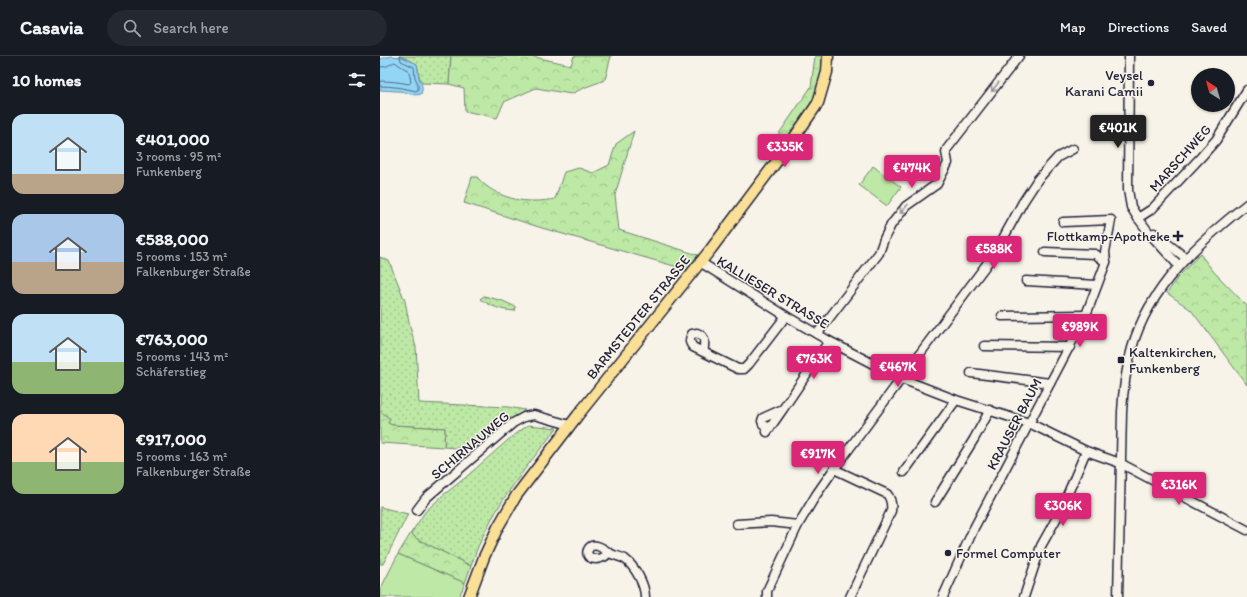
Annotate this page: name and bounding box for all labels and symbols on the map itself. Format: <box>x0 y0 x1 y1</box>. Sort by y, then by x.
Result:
place label: Veysel Karani Camii <box>1065 67 1143 100</box>
north arrow <box>1191 68 1235 112</box>
marker: Veysel Karani Camii <box>1146 78 1156 88</box>
one-way arrow <box>991 81 999 92</box>
pin: €401K <box>1090 115 1146 149</box>
street label: MARSCHWEG <box>1146 121 1215 195</box>
pin: €335K <box>757 134 813 168</box>
pin: €474K <box>884 155 940 189</box>
one-way arrow <box>900 204 909 214</box>
place label: Flottkamp-Apotheke <box>1047 228 1170 245</box>
marker: Flottkamp-Apotheke <box>1173 231 1183 241</box>
pin: €588K <box>966 236 1022 270</box>
street label: BARMSTEDTER STRASSE <box>583 252 694 383</box>
street label: KALLIESER STRASSE <box>714 252 832 333</box>
pin: €989K <box>1052 314 1108 348</box>
place label: Kaltenkirchen, Funkenberg <box>1129 344 1217 377</box>
pin: €763K <box>786 346 842 380</box>
pin: €467K <box>870 354 926 388</box>
marker: Kaltenkirchen, Funkenberg <box>1116 355 1126 365</box>
street label: KRAUSER BAUM <box>983 376 1046 473</box>
street label: SCHIRNAUWEG <box>428 408 513 483</box>
pin: €917K <box>790 441 846 475</box>
pin: €316K <box>1151 472 1207 506</box>
pin: €306K <box>1035 493 1091 527</box>
place label: Formel Computer <box>956 545 1061 562</box>
marker: Formel Computer <box>943 548 953 558</box>

